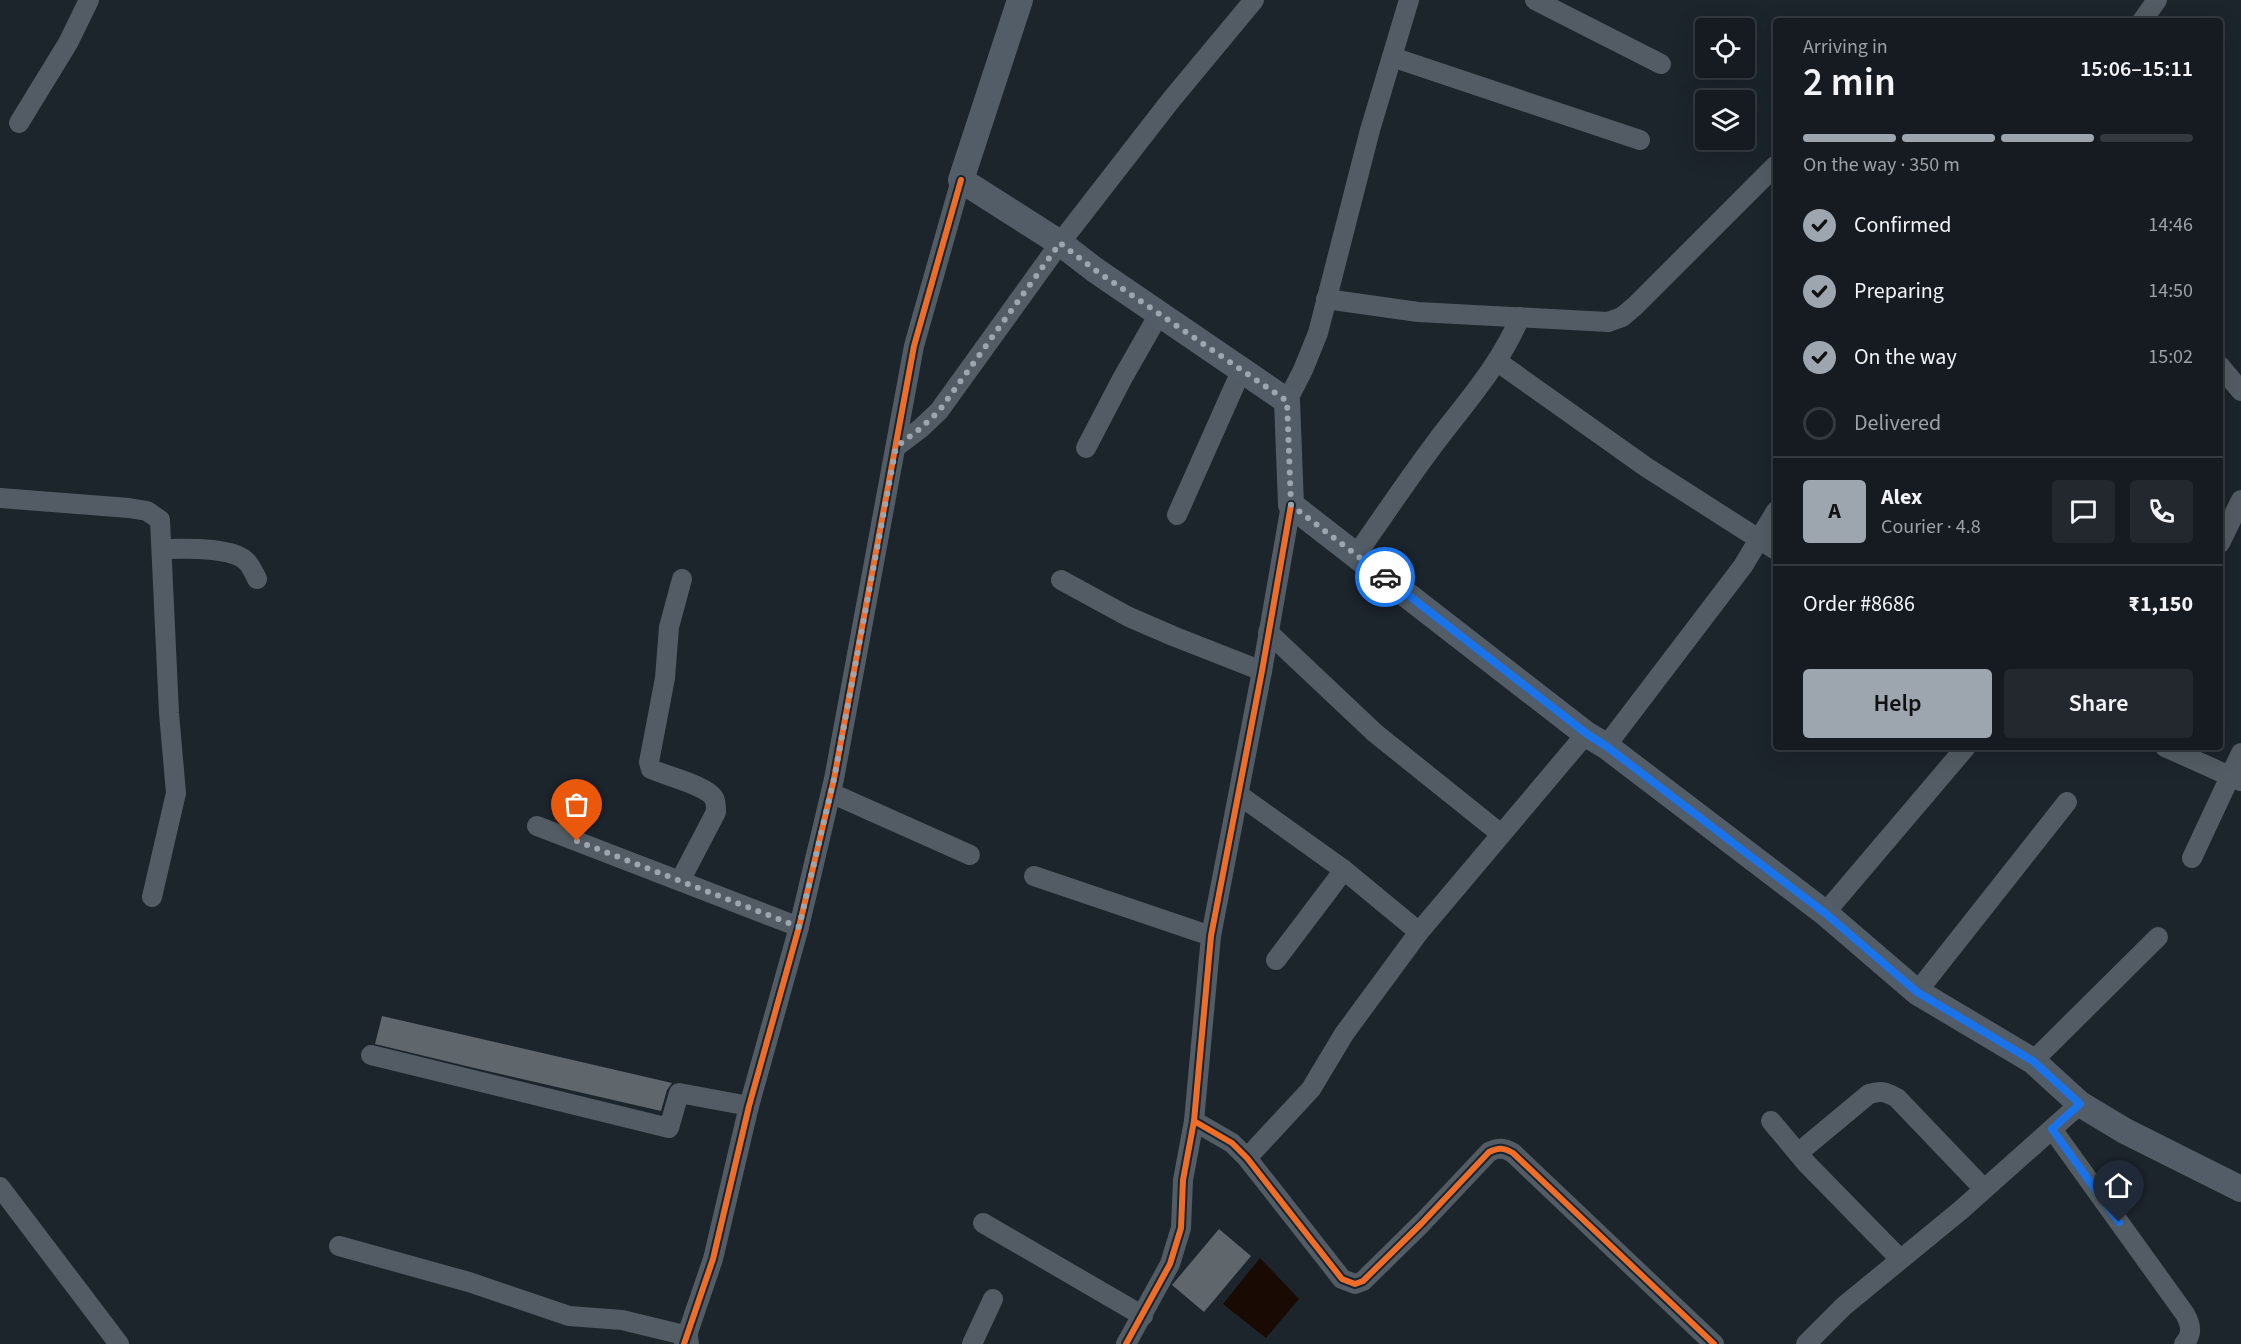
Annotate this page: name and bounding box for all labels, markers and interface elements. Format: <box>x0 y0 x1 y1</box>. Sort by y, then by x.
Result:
map controls <box>1695 18 1755 150</box>
button: locate <box>1695 18 1755 78</box>
text: Arriving in <box>1803 33 1888 61</box>
text: 15:06–15:11 <box>2080 53 2193 85</box>
text: 2 min <box>1803 55 1896 111</box>
button: layers <box>1695 90 1755 150</box>
text: On the way · 350 m <box>1803 151 1960 179</box>
icon: check <box>1803 209 1836 242</box>
text: Confirmed <box>1854 209 1951 241</box>
text: 14:46 <box>2148 211 2193 239</box>
icon: check <box>1803 275 1836 308</box>
text: Preparing <box>1854 275 1944 307</box>
text: 14:50 <box>2148 277 2193 305</box>
icon: check <box>1803 341 1836 374</box>
text: On the way <box>1854 341 1957 373</box>
text: 15:02 <box>2148 343 2193 371</box>
text: Delivered <box>1854 407 1941 439</box>
button: chat <box>2052 480 2115 543</box>
button: phone <box>2130 480 2193 543</box>
text: Alex <box>1881 481 1922 513</box>
text: A <box>1828 495 1841 527</box>
text: Courier · 4.8 <box>1881 513 1981 541</box>
courier <box>1355 547 1415 607</box>
icon: car <box>1369 561 1402 594</box>
text: Order #8686 <box>1803 588 1915 620</box>
text: ₹1,150 <box>2128 588 2193 620</box>
button: Help <box>1803 669 1992 738</box>
button: Share <box>2004 669 2193 738</box>
pin <box>551 779 602 841</box>
icon: bag <box>560 788 593 821</box>
pin <box>2093 1160 2144 1222</box>
icon: home <box>2102 1169 2135 1202</box>

